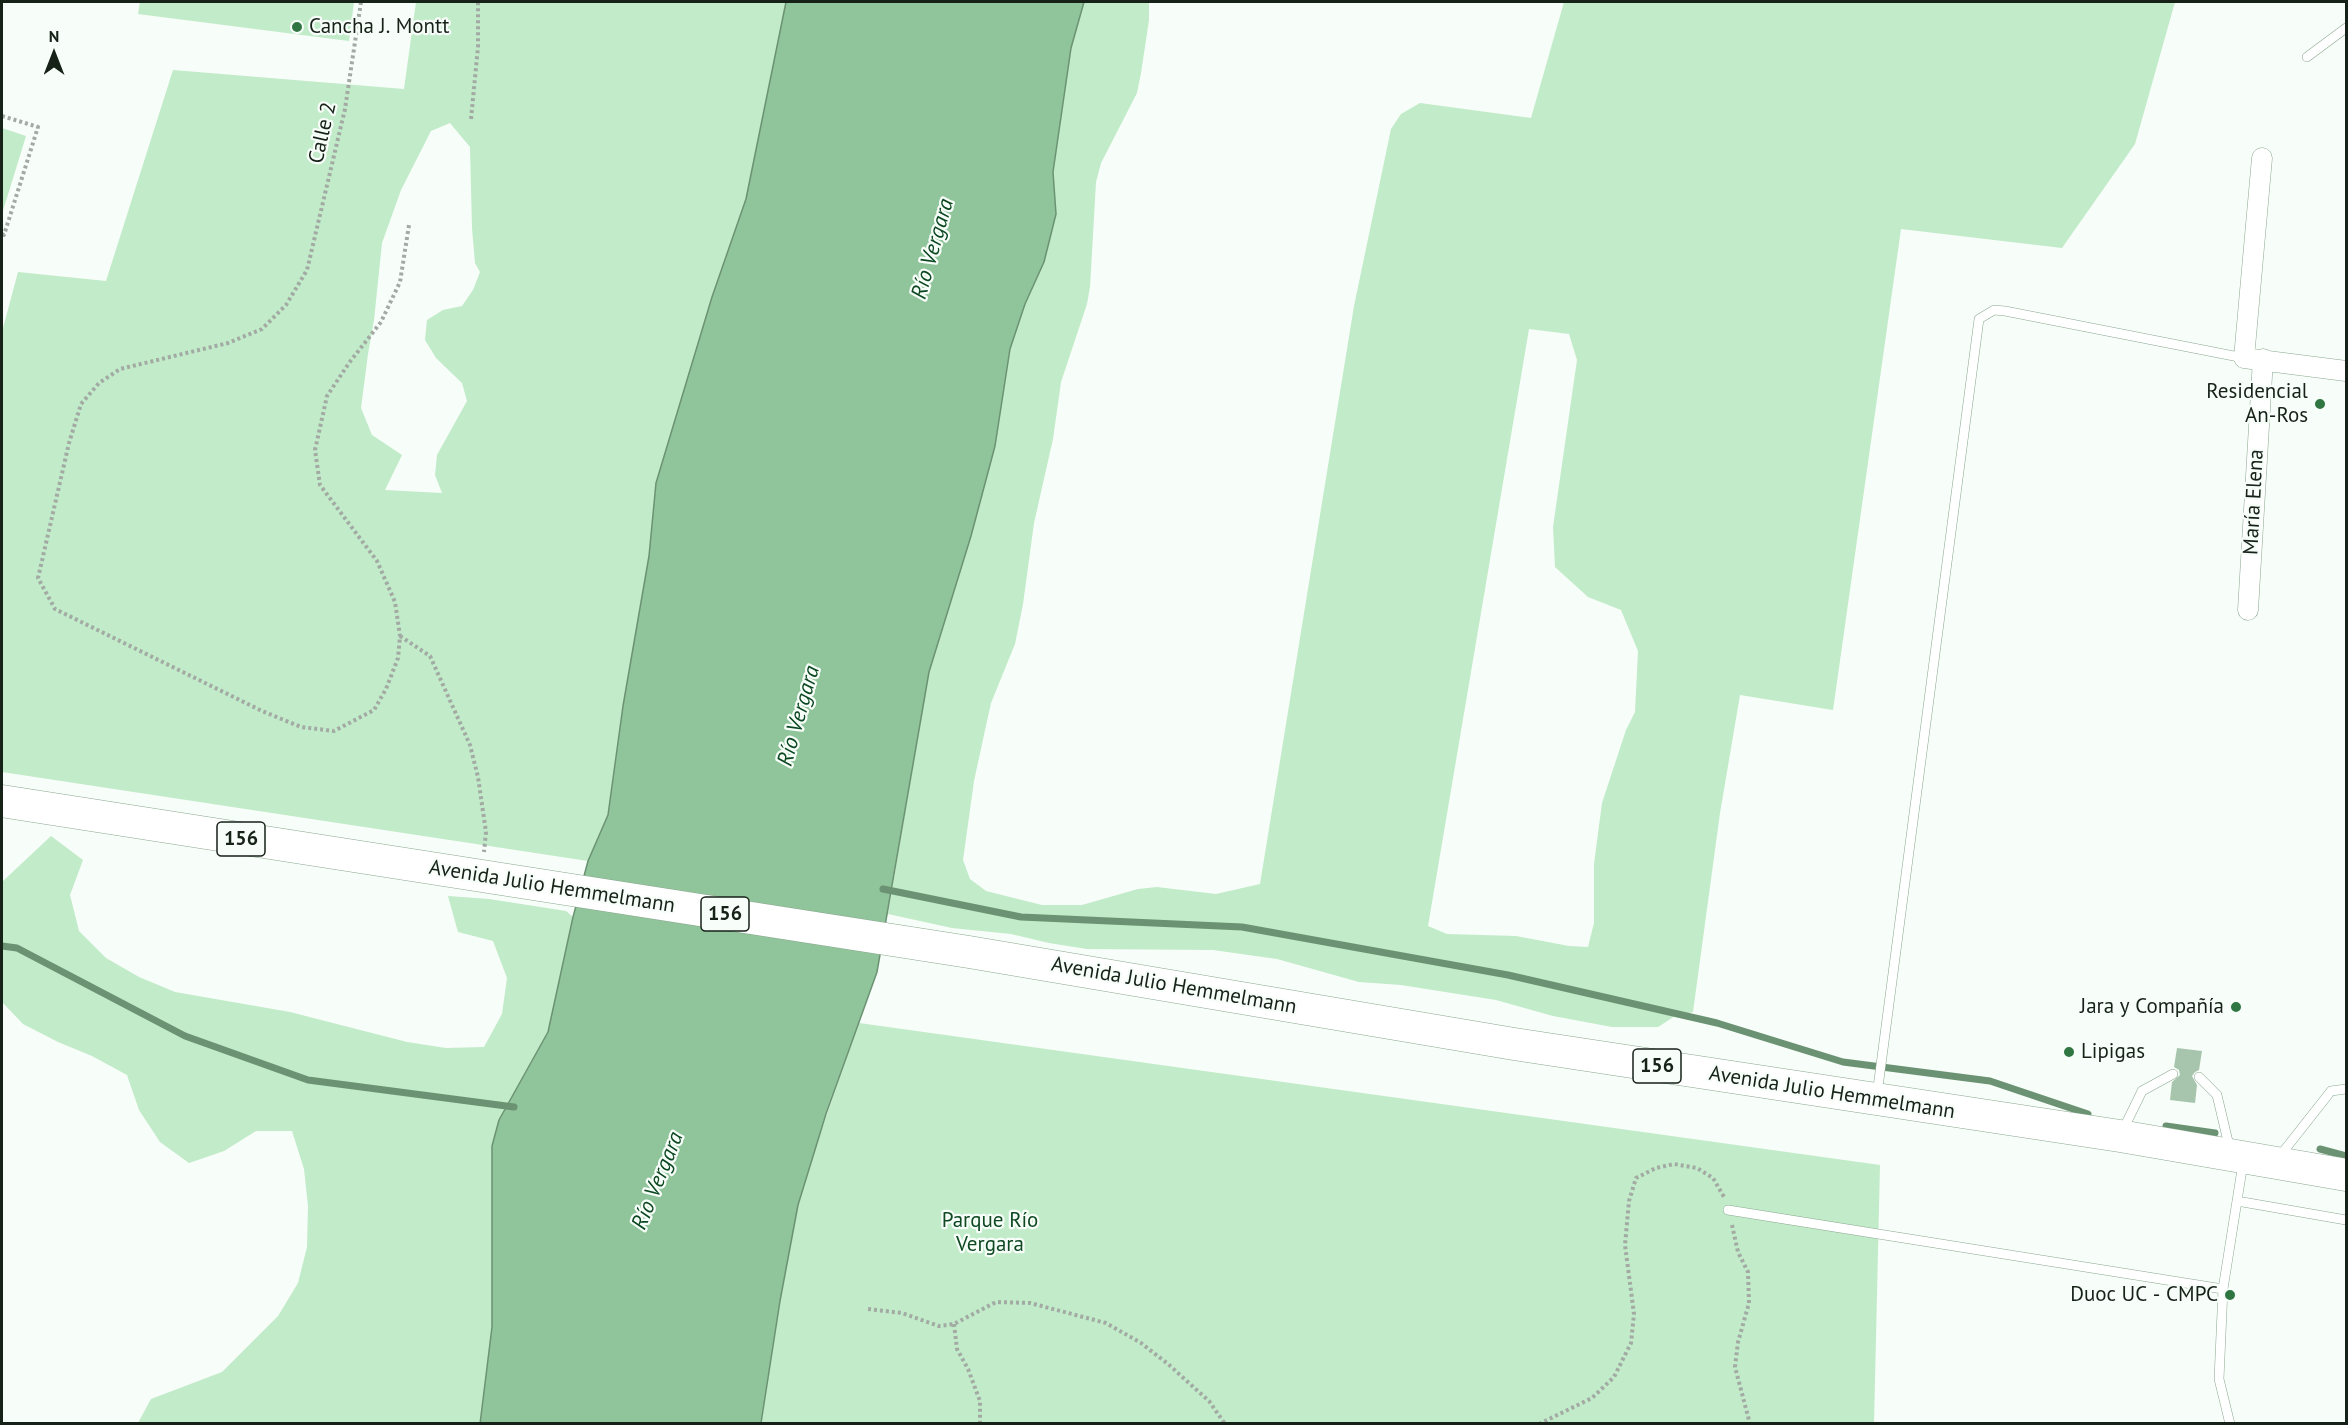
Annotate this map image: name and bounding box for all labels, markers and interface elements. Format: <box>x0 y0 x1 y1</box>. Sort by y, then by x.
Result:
place label: Cancha J. Montt <box>309 14 449 40</box>
marker: Cancha J. Montt <box>290 20 304 34</box>
north arrow <box>24 24 84 84</box>
text: N <box>49 26 59 46</box>
street label: Calle 2 <box>304 100 342 166</box>
water label: Río Vergara <box>906 196 960 302</box>
place label: Residencial An-Ros <box>2206 379 2308 429</box>
marker: Residencial An-Ros <box>2313 397 2327 411</box>
street label: María Elena <box>2239 449 2269 555</box>
water label: Río Vergara <box>772 663 826 769</box>
road number: 156 <box>217 822 265 856</box>
street label: Avenida Julio Hemmelmann <box>427 855 677 919</box>
road number: 156 <box>701 897 749 931</box>
street label: Avenida Julio Hemmelmann <box>1049 952 1299 1020</box>
place label: Jara y Compañía <box>2080 994 2224 1020</box>
marker: Jara y Compañía <box>2229 1000 2243 1014</box>
place label: Lipigas <box>2081 1039 2145 1065</box>
marker: Lipigas <box>2062 1045 2076 1059</box>
road number: 156 <box>1633 1049 1681 1083</box>
street label: Avenida Julio Hemmelmann <box>1707 1061 1957 1125</box>
water label: Río Vergara <box>626 1128 690 1234</box>
park label: Parque Río Vergara <box>942 1208 1038 1258</box>
place label: Duoc UC - CMPC <box>2070 1282 2218 1308</box>
marker: Duoc UC - CMPC <box>2223 1288 2237 1302</box>

